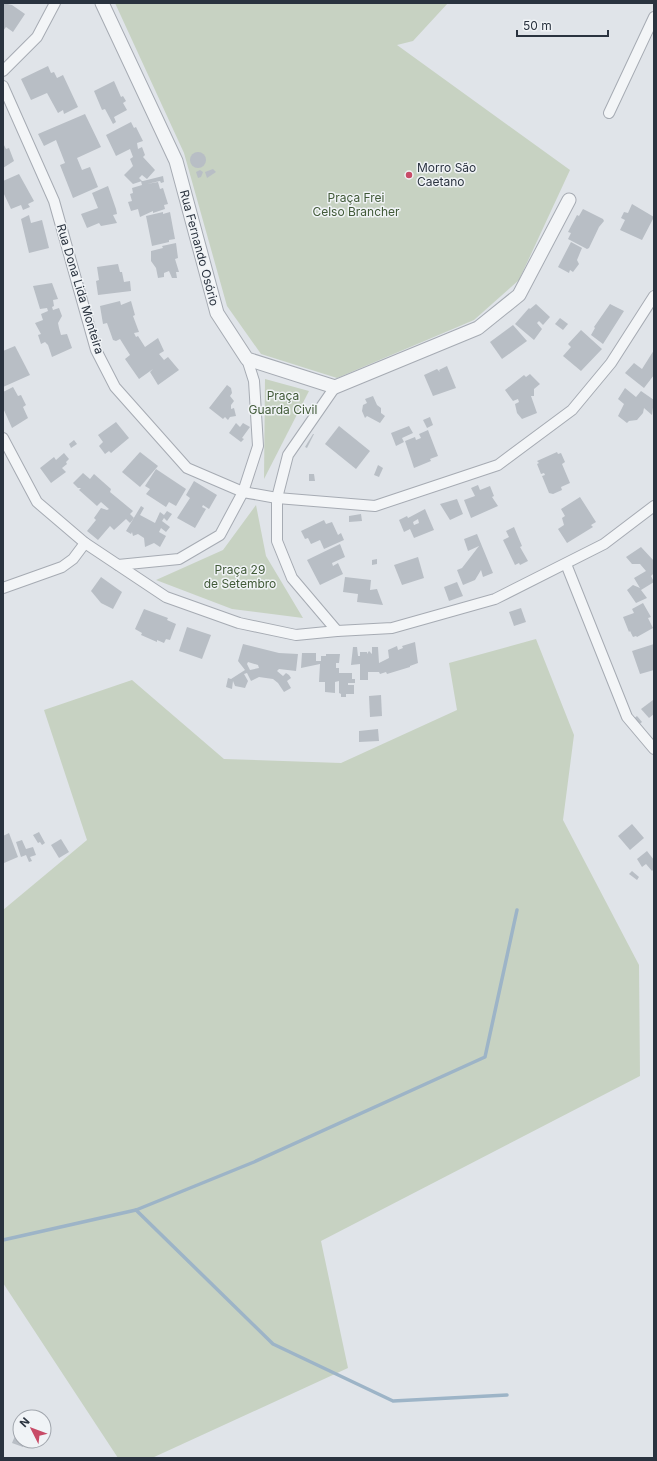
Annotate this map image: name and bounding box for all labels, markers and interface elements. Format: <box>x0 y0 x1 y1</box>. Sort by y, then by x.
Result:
scale bar <box>517 12 608 38</box>
text: 50 m <box>523 18 552 33</box>
place label: Morro São Caetano <box>417 160 476 189</box>
marker: Morro São Caetano <box>404 170 414 180</box>
street label: Rua Fernando Osório <box>177 188 222 308</box>
park label: Praça Frei Celso Brancher <box>312 190 400 219</box>
street label: Rua Dona Lida Monteira <box>54 222 107 356</box>
park label: Praça Guarda Civil <box>249 388 317 417</box>
park label: Praça 29 de Setembro <box>204 562 276 591</box>
north arrow <box>12 1409 52 1449</box>
text: N <box>17 1415 33 1430</box>

